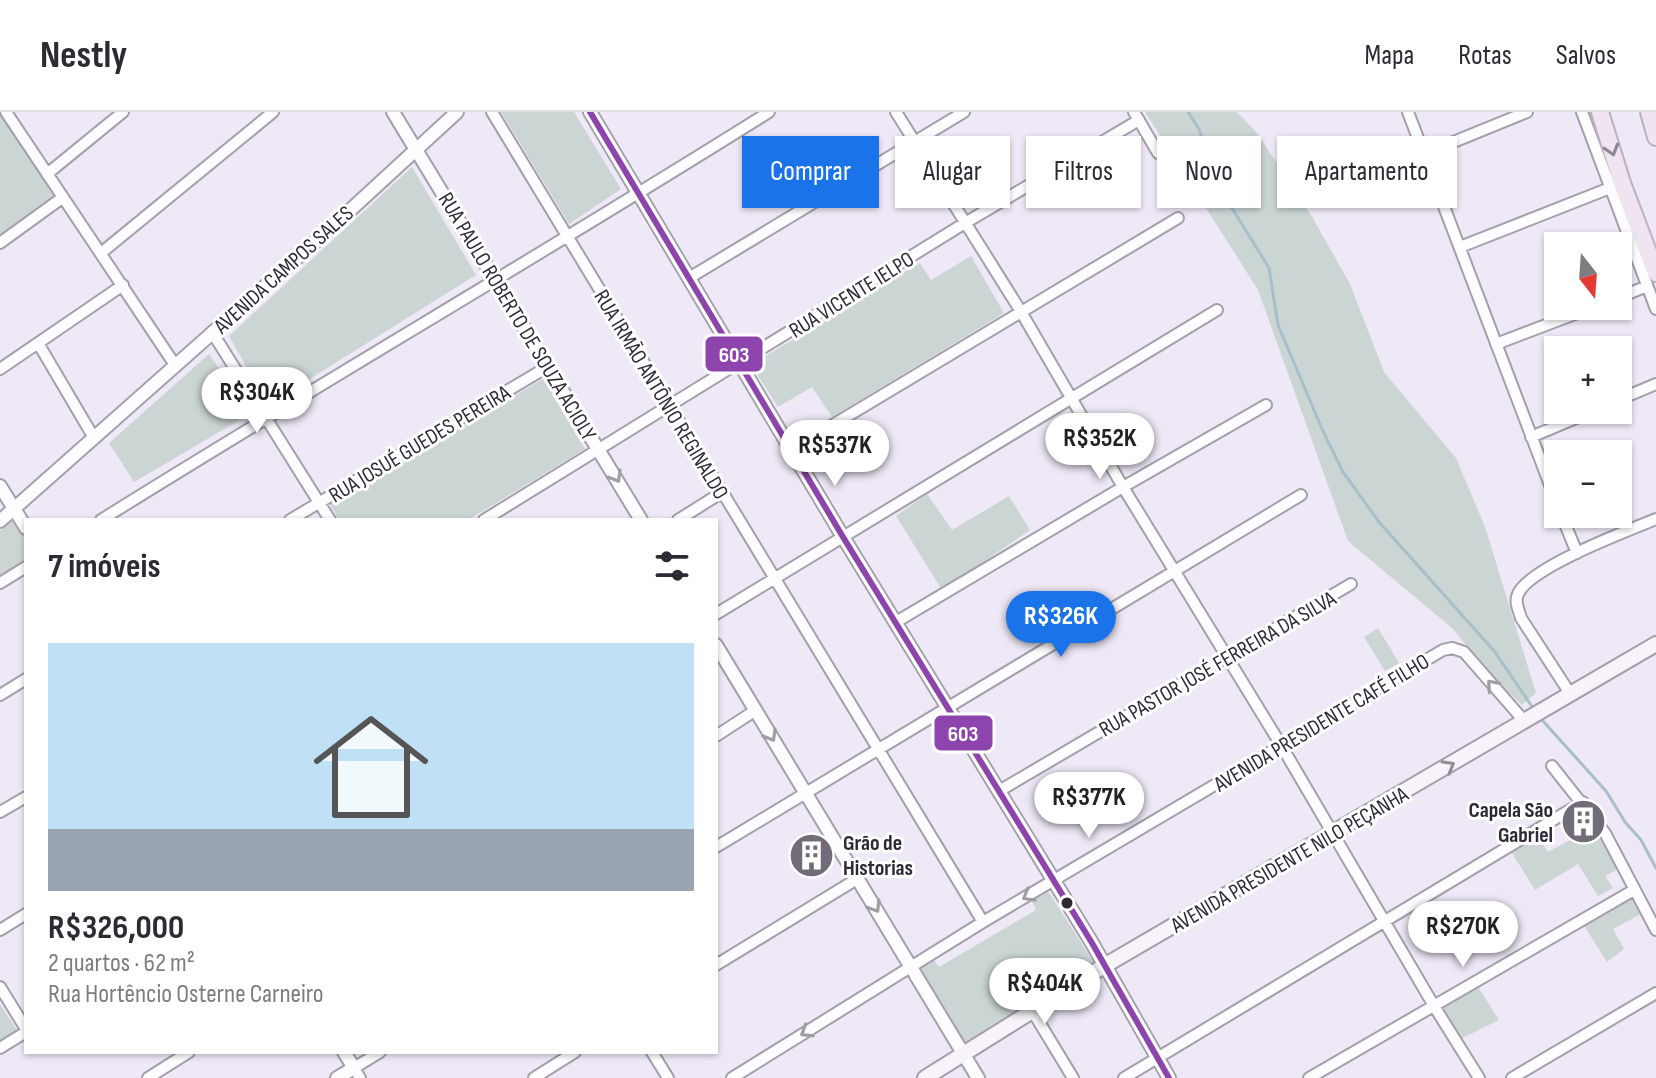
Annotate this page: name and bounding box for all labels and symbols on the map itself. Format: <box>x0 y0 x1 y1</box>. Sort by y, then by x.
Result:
one-way arrow <box>1603 143 1619 157</box>
street label: RUA PAULO ROBERTO DE SOUZA ACIOLY <box>432 188 602 446</box>
street label: AVENIDA CAMPOS SALES <box>208 200 359 341</box>
north arrow <box>1544 232 1632 320</box>
street label: RUA VICENTE IELPO <box>784 246 919 344</box>
street label: RUA IRMÃO ANTÔNIO REGINALDO <box>587 285 734 505</box>
line badge: 603 <box>704 335 764 373</box>
text: 603 <box>719 342 749 369</box>
pin: R$304K <box>192 367 322 435</box>
street label: RUA JOSUÉ GUEDES PEREIRA <box>324 379 516 509</box>
pin: R$352K <box>1035 413 1165 481</box>
pin: R$537K <box>770 420 900 488</box>
one-way arrow <box>606 468 622 483</box>
street label: RUA PASTOR JOSÉ FERREIRA DA SILVA <box>1095 585 1341 743</box>
pin: R$326K <box>996 591 1126 659</box>
street label: AVENIDA PRESIDENTE CAFÉ FILHO <box>1208 648 1434 799</box>
one-way arrow <box>1487 679 1502 694</box>
line badge: 603 <box>933 714 994 752</box>
text: 603 <box>948 721 978 748</box>
one-way arrow <box>761 727 777 742</box>
one-way arrow <box>1440 760 1455 776</box>
pin: R$377K <box>1024 772 1154 840</box>
street label: AVENIDA PRESIDENTE NILO PEÇANHA <box>1165 781 1414 940</box>
place label: Capela São Gabriel <box>1469 797 1553 849</box>
building icon: Capela São Gabriel <box>1560 798 1608 846</box>
place label: Grão de Historias <box>843 830 913 882</box>
building icon: Grão de Historias <box>788 831 836 879</box>
one-way arrow <box>1022 886 1037 901</box>
unlabelled marker <box>1059 895 1075 911</box>
one-way arrow <box>865 898 880 913</box>
pin: R$270K <box>1398 901 1528 969</box>
pin: R$404K <box>980 958 1110 1026</box>
one-way arrow <box>800 1022 815 1038</box>

